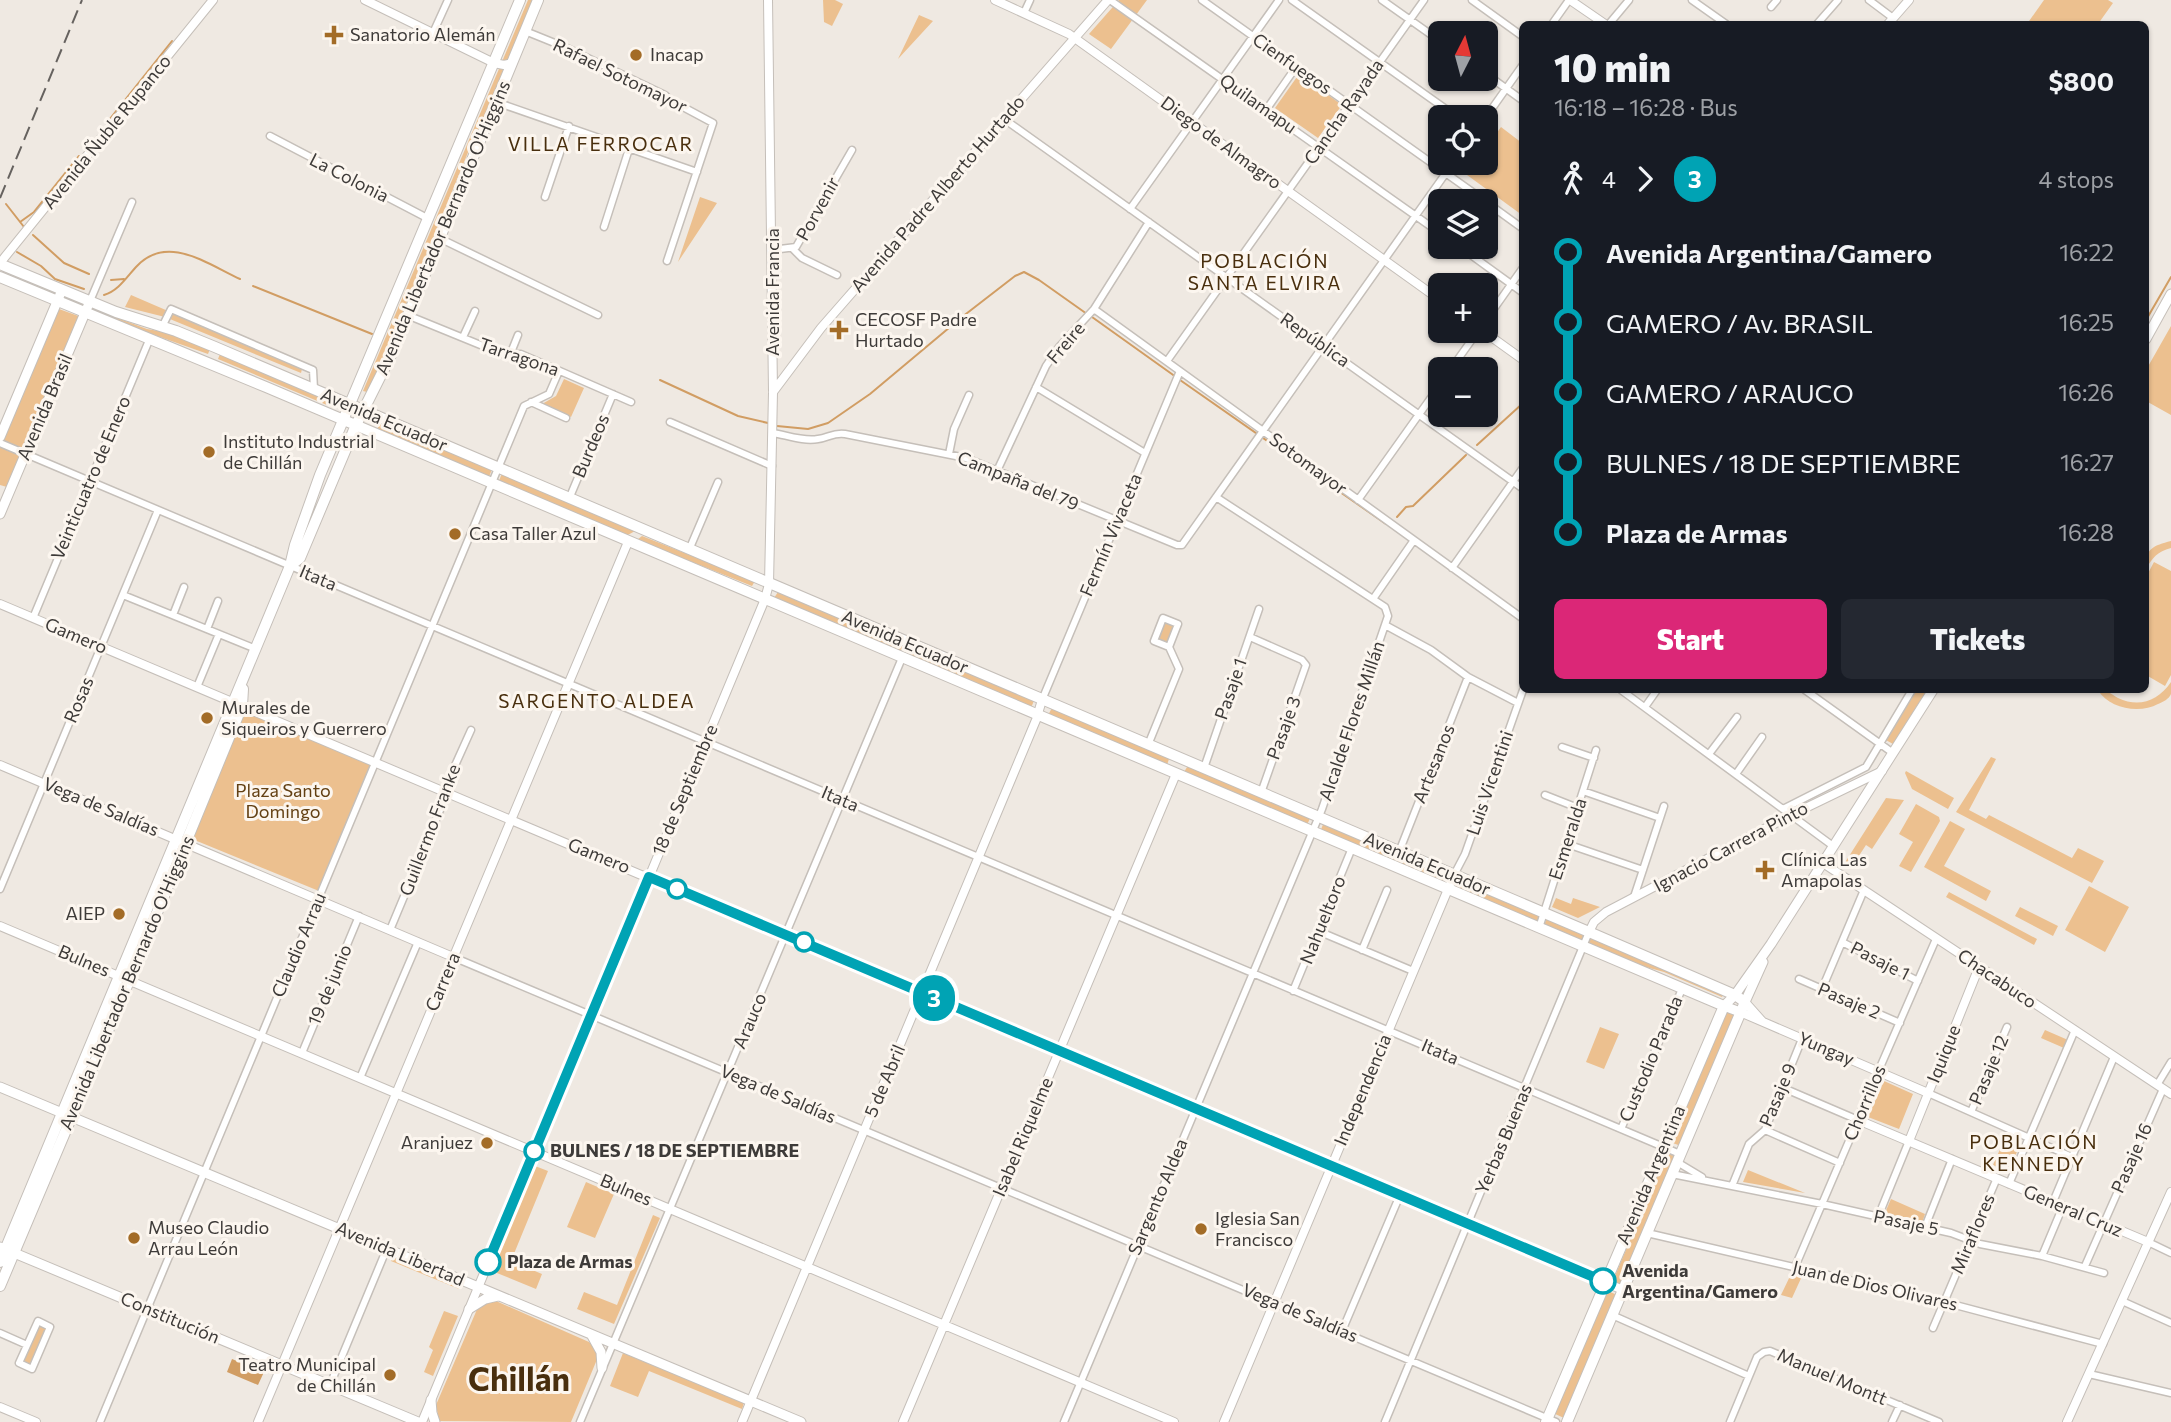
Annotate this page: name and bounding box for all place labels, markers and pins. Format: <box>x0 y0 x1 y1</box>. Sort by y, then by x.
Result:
place label: Sanatorio Alemán <box>350 23 496 45</box>
marker: Sanatorio Alemán <box>324 25 344 45</box>
place label: Inacap <box>650 43 704 65</box>
marker: Inacap <box>628 47 644 63</box>
place label: CECOSF Padre Hurtado <box>855 308 977 351</box>
marker: CECOSF Padre Hurtado <box>829 320 849 340</box>
place label: Instituto Industrial de Chillán <box>223 430 375 473</box>
marker: Instituto Industrial de Chillán <box>201 444 217 460</box>
place label: Casa Taller Azul <box>469 522 596 544</box>
marker: Casa Taller Azul <box>447 526 463 542</box>
place label: Murales de Siqueiros y Guerrero <box>221 696 387 739</box>
marker: Murales de Siqueiros y Guerrero <box>199 710 215 726</box>
place label: Clínica Las Amapolas <box>1781 848 1867 891</box>
marker: Clínica Las Amapolas <box>1755 860 1775 880</box>
unlabelled marker <box>667 879 687 899</box>
place label: AIEP <box>66 902 105 924</box>
marker: AIEP <box>111 906 127 922</box>
unlabelled marker <box>794 932 814 952</box>
place label: Aranjuez <box>401 1131 473 1153</box>
marker: Aranjuez <box>479 1135 495 1151</box>
place label: BULNES / 18 DE SEPTIEMBRE <box>550 1139 799 1161</box>
marker: BULNES / 18 DE SEPTIEMBRE <box>524 1141 544 1161</box>
place label: Iglesia San Francisco <box>1215 1207 1300 1250</box>
place label: Museo Claudio Arrau León <box>148 1216 269 1259</box>
marker: Iglesia San Francisco <box>1193 1221 1209 1237</box>
marker: Museo Claudio Arrau León <box>126 1230 142 1246</box>
marker: Plaza de Armas <box>475 1249 501 1275</box>
place label: Plaza de Armas <box>507 1250 633 1272</box>
place label: Avenida Argentina/Gamero <box>1622 1259 1778 1302</box>
marker: Avenida Argentina/Gamero <box>1590 1268 1616 1294</box>
place label: Teatro Municipal de Chillán <box>238 1353 376 1396</box>
marker: Teatro Municipal de Chillán <box>382 1367 398 1383</box>

